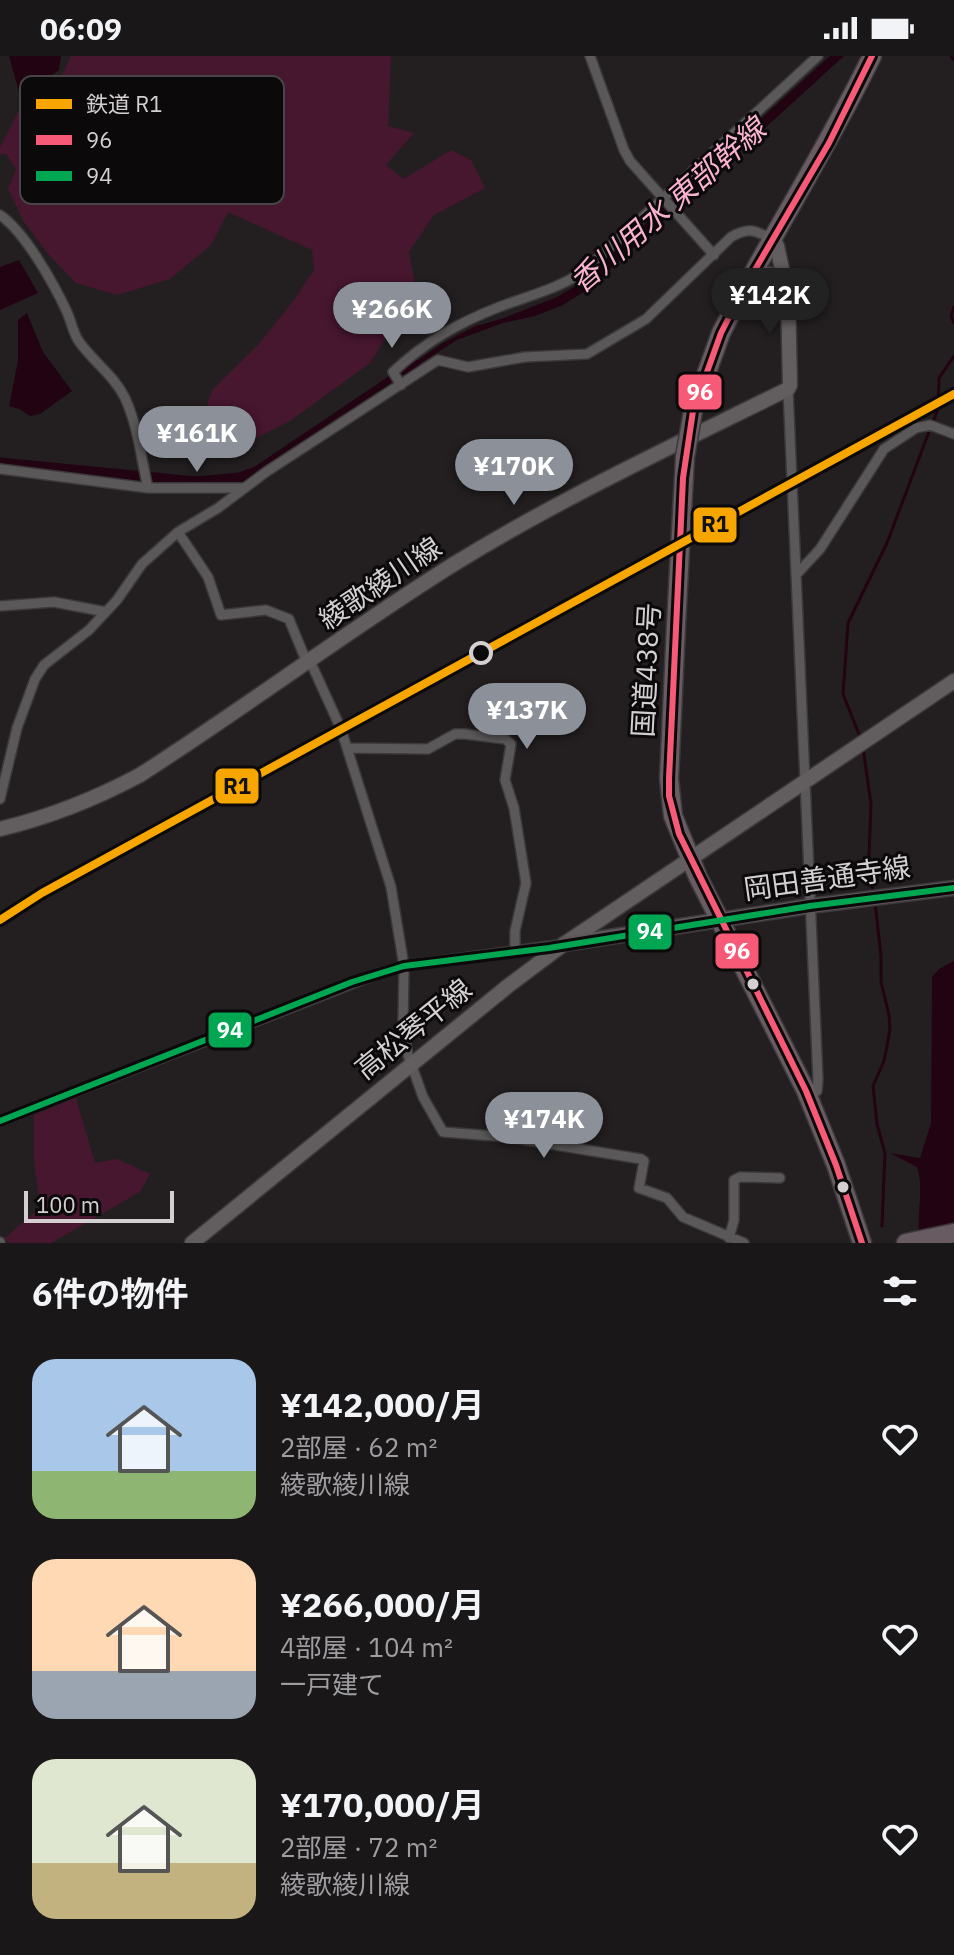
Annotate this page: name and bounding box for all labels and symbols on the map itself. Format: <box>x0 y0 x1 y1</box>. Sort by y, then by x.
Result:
legend <box>20 76 284 204</box>
text: 鉄道 R1 <box>86 89 162 118</box>
water label: 香川用水 東部幹線 <box>561 106 776 301</box>
text: 96 <box>86 125 112 154</box>
text: 94 <box>86 161 112 190</box>
pin: ¥142K <box>714 268 826 336</box>
pin: ¥266K <box>336 282 448 350</box>
line badge: 96 <box>677 373 723 411</box>
text: 96 <box>687 377 713 406</box>
pin: ¥161K <box>141 406 253 474</box>
pin: ¥170K <box>458 439 570 507</box>
line badge: R1 <box>692 506 738 544</box>
text: R1 <box>701 509 729 538</box>
street label: 綾歌綾川線 <box>311 528 448 637</box>
street label: 国道438号 <box>624 602 667 738</box>
unlabelled marker <box>470 642 492 664</box>
pin: ¥137K <box>471 683 583 751</box>
line badge: R1 <box>214 767 260 805</box>
text: R1 <box>223 771 251 800</box>
street label: 岡田善通寺線 <box>741 847 913 908</box>
line badge: 94 <box>627 913 673 951</box>
text: 94 <box>637 916 663 945</box>
line badge: 96 <box>714 932 760 970</box>
text: 96 <box>724 936 750 965</box>
street label: 高松琴平線 <box>347 970 479 1087</box>
unlabelled marker <box>745 976 761 992</box>
line badge: 94 <box>207 1011 253 1049</box>
text: 94 <box>217 1015 243 1044</box>
pin: ¥174K <box>488 1092 600 1160</box>
unlabelled marker <box>835 1179 851 1195</box>
scale bar <box>24 1187 174 1223</box>

